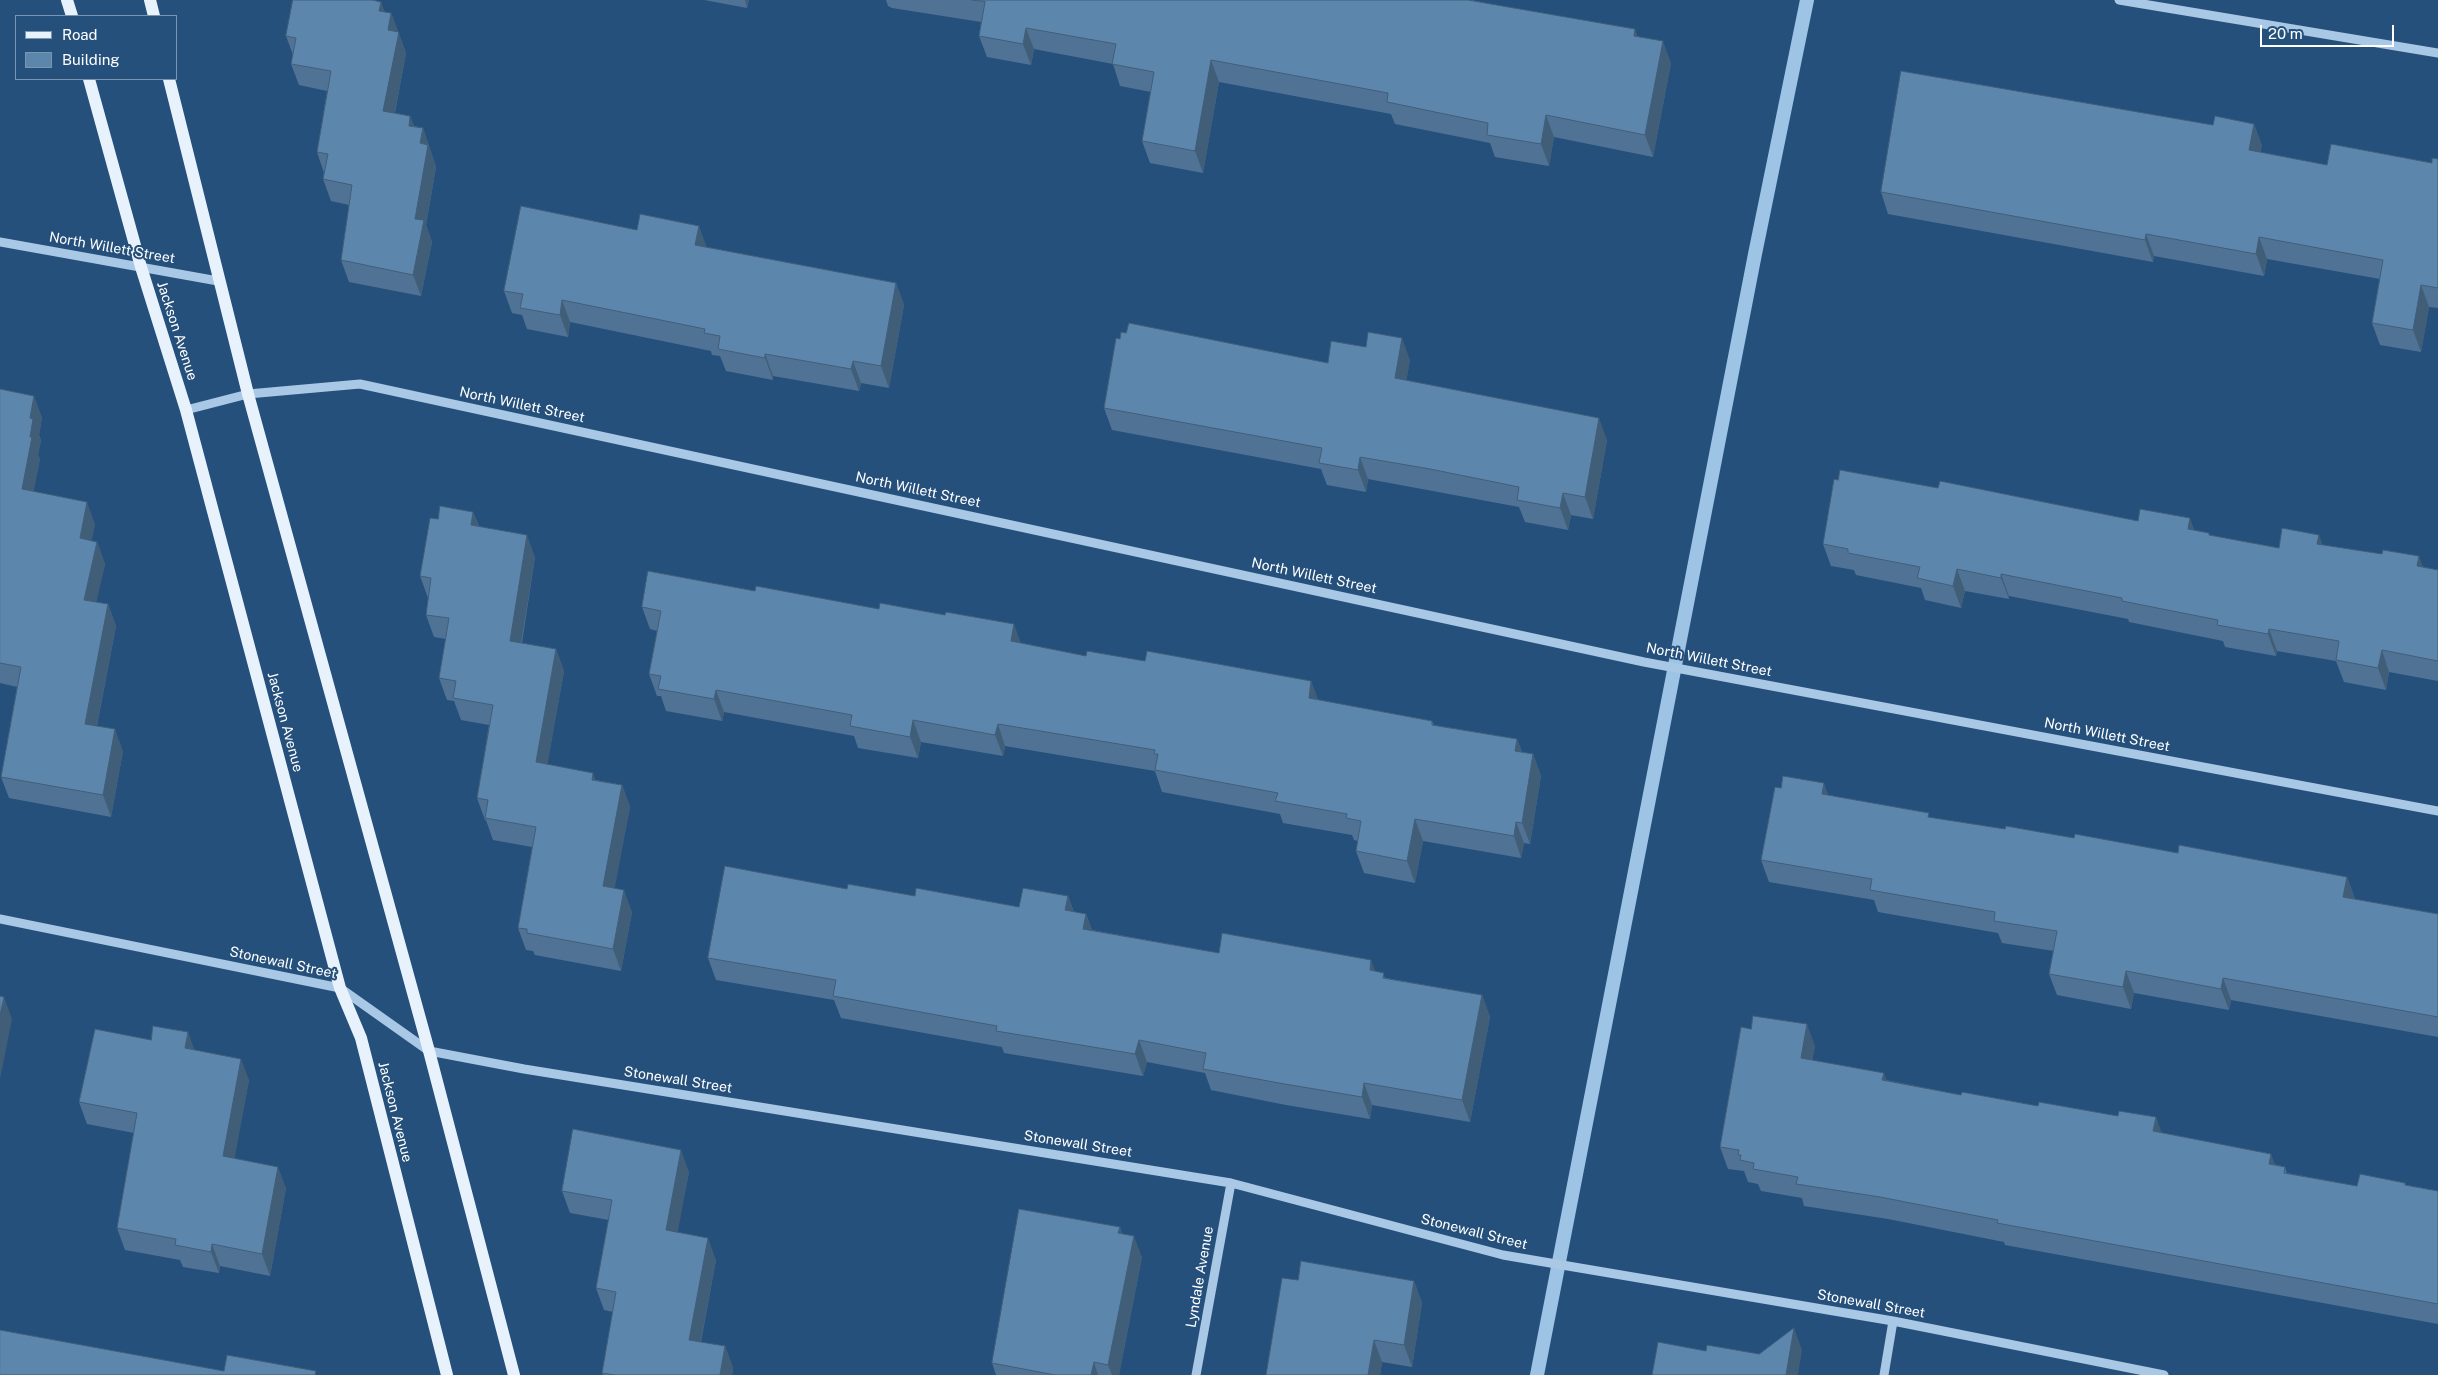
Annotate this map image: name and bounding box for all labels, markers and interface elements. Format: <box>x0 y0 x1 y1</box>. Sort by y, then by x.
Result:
legend <box>15 15 178 80</box>
scale bar <box>2263 15 2397 47</box>
text: 20 m <box>2268 25 2303 42</box>
text: Road <box>62 26 98 43</box>
text: Building <box>62 51 120 68</box>
street label: North Willett Street <box>48 229 176 267</box>
street label: Jackson Avenue <box>153 279 201 383</box>
street label: North Willett Street <box>458 384 586 426</box>
street label: North Willett Street <box>854 469 982 511</box>
street label: North Willett Street <box>1250 555 1378 597</box>
street label: North Willett Street <box>1645 640 1773 680</box>
street label: Jackson Avenue <box>264 670 306 774</box>
street label: North Willett Street <box>2043 715 2171 755</box>
street label: Stonewall Street <box>228 943 338 983</box>
street label: Jackson Avenue <box>374 1060 416 1164</box>
street label: Stonewall Street <box>623 1063 733 1097</box>
street label: Stonewall Street <box>1023 1127 1133 1161</box>
street label: Stonewall Street <box>1419 1211 1529 1253</box>
street label: Lyndale Avenue <box>1183 1225 1217 1329</box>
street label: Stonewall Street <box>1816 1286 1926 1322</box>

